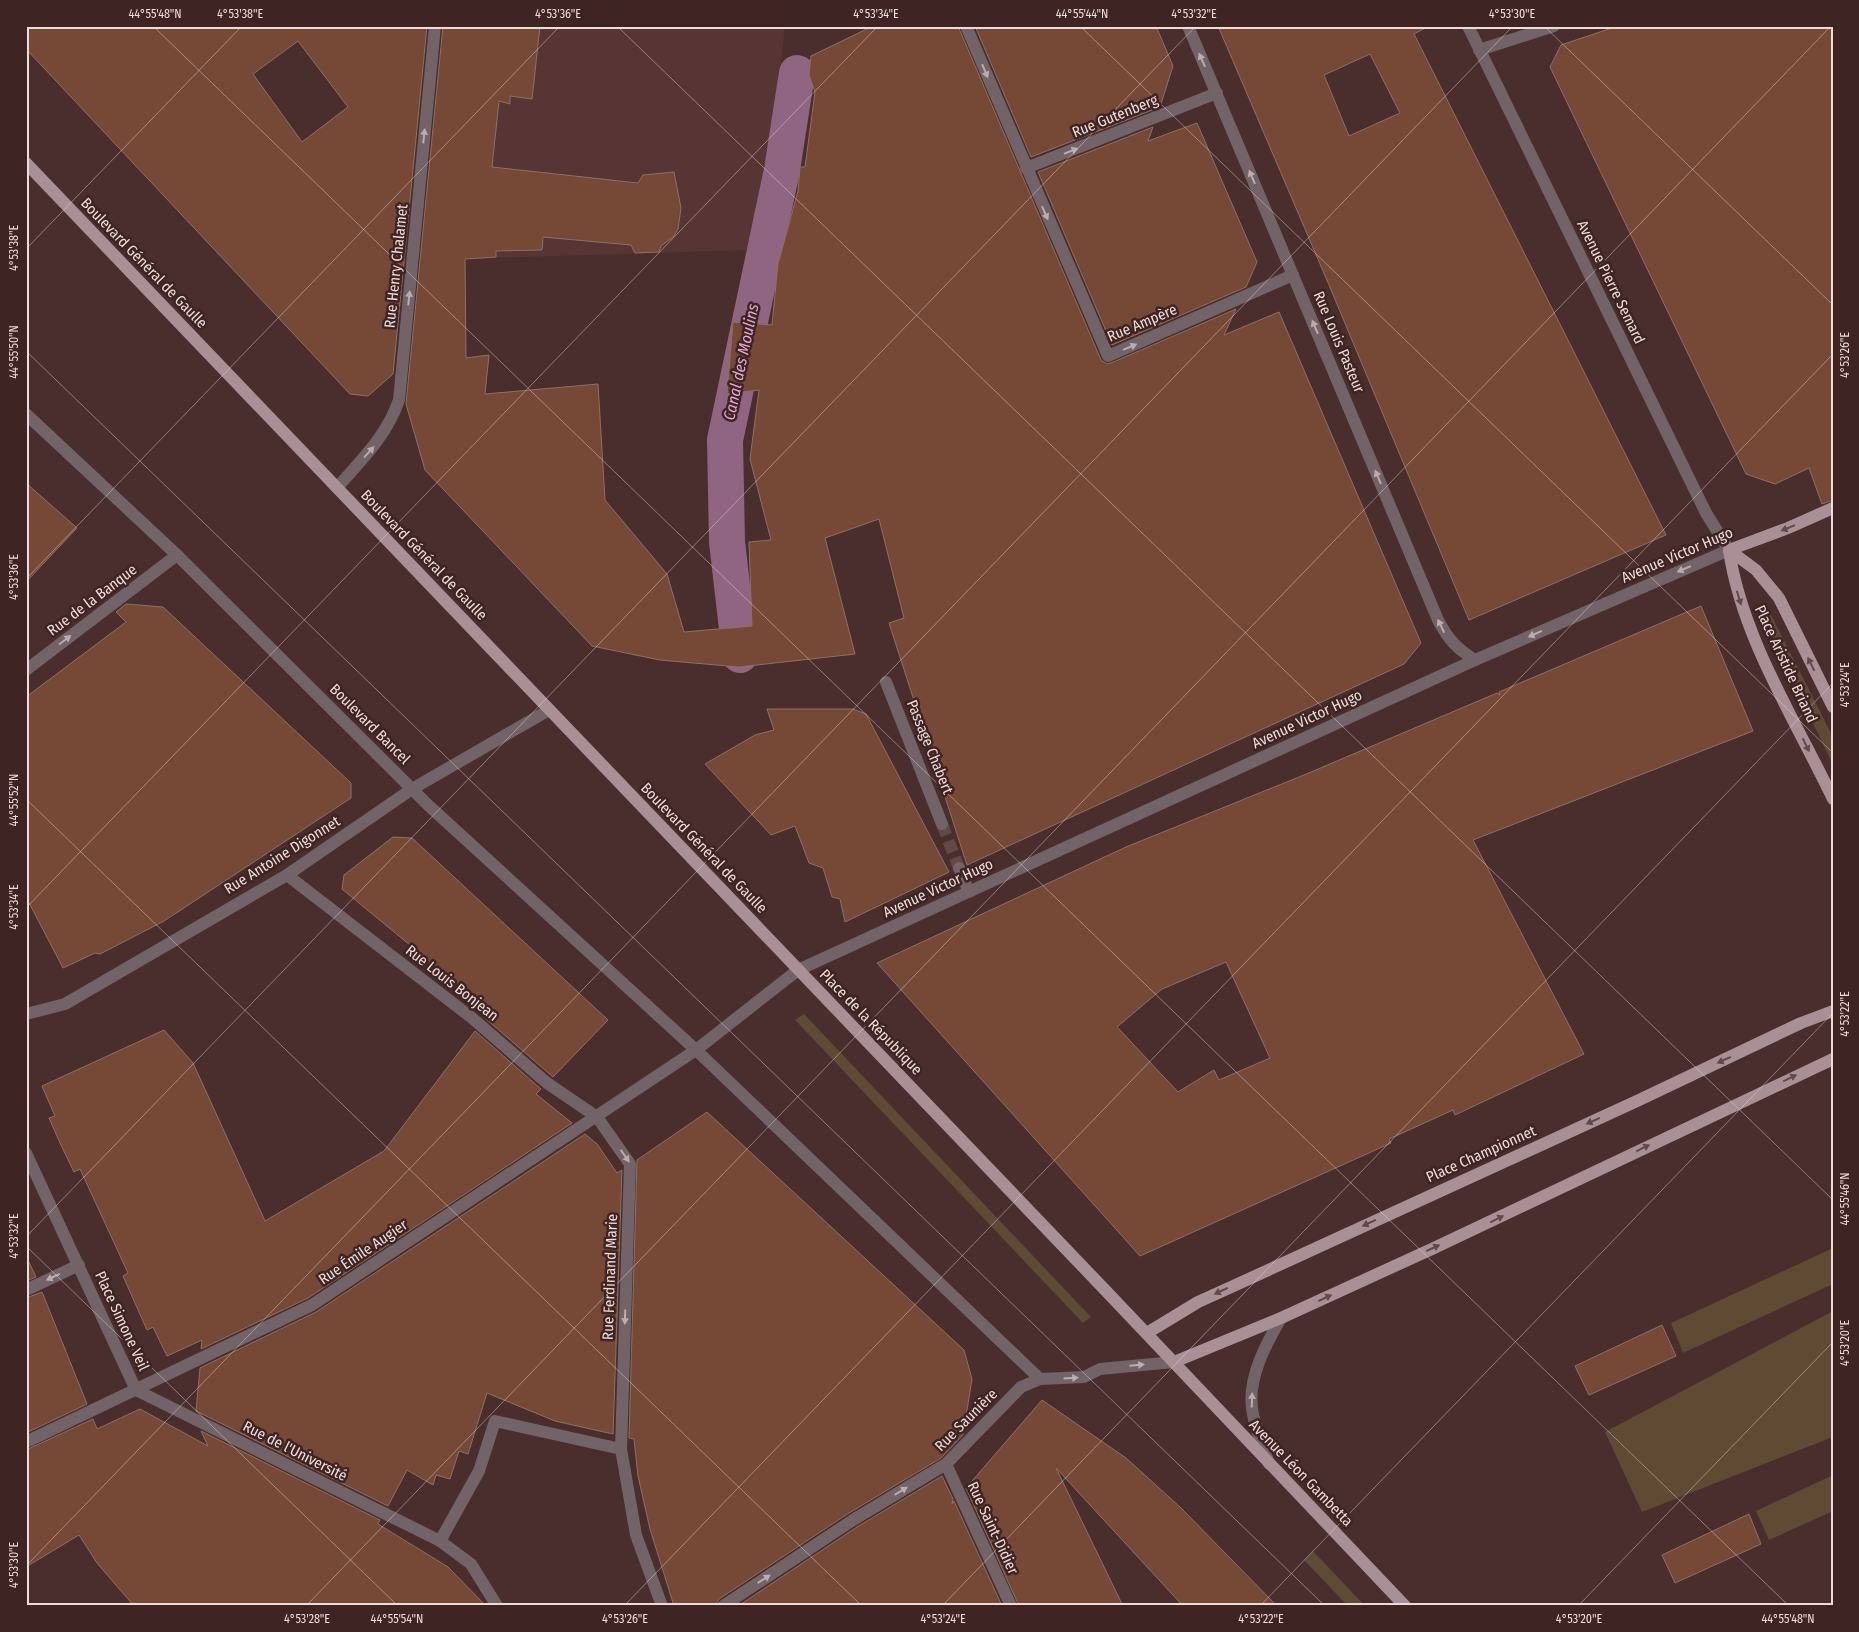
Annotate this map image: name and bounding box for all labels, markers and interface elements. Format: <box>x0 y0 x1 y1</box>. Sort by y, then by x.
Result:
text: 44°55'48"N <box>128 7 182 21</box>
text: 4°53'38"E <box>217 7 263 21</box>
text: 4°53'36"E <box>535 7 581 21</box>
text: 4°53'34"E <box>853 7 899 21</box>
text: 44°55'44"N <box>1056 7 1108 21</box>
text: 4°53'32"E <box>1171 7 1217 21</box>
text: 4°53'30"E <box>1489 7 1536 21</box>
one-way arrow <box>1198 52 1206 67</box>
one-way arrow <box>981 64 989 78</box>
street label: Rue Gutenberg <box>1070 91 1160 141</box>
one-way arrow <box>421 128 429 144</box>
one-way arrow <box>1064 146 1078 154</box>
one-way arrow <box>1248 169 1256 184</box>
street label: Boulevard Général de Gaulle <box>77 194 211 332</box>
street label: Rue Henry Chalamet <box>381 203 411 329</box>
one-way arrow <box>1042 206 1050 220</box>
street label: Avenue Pierre Semard <box>1573 217 1649 347</box>
text: 4°53'38"E <box>7 225 21 271</box>
street label: Rue Louis Pasteur <box>1309 288 1369 396</box>
one-way arrow <box>405 290 413 306</box>
street label: Rue Ampère <box>1104 300 1180 346</box>
water label: Canal des Moulins <box>719 302 763 422</box>
one-way arrow <box>1310 320 1318 334</box>
text: 44°55'50"N <box>7 325 21 379</box>
text: 4°53'26"E <box>1838 332 1852 378</box>
one-way arrow <box>1123 342 1137 350</box>
one-way arrow <box>364 445 375 458</box>
one-way arrow <box>1373 470 1381 484</box>
street label: Boulevard Général de Gaulle <box>357 486 491 624</box>
street label: Avenue Victor Hugo <box>1619 523 1736 587</box>
one-way arrow <box>1780 524 1795 532</box>
text: 4°53'36"E <box>7 554 21 600</box>
street label: Rue de la Banque <box>44 560 140 640</box>
one-way arrow <box>1677 566 1691 574</box>
one-way arrow <box>1735 590 1743 605</box>
street label: Place Aristide Briand <box>1751 602 1821 726</box>
one-way arrow <box>1437 619 1445 633</box>
one-way arrow <box>1528 631 1542 639</box>
one-way arrow <box>58 635 71 646</box>
one-way arrow <box>1807 656 1815 671</box>
text: 4°53'24"E <box>1838 662 1852 708</box>
street label: Boulevard Bancel <box>326 680 414 768</box>
street label: Avenue Victor Hugo <box>1249 686 1365 752</box>
street label: Passage Chabert <box>903 697 957 797</box>
one-way arrow <box>1803 738 1811 752</box>
text: 44°55'52"N <box>7 774 21 826</box>
street label: Boulevard Général de Gaulle <box>637 779 771 917</box>
street label: Rue Antoine Digonnet <box>221 812 343 898</box>
street label: Avenue Victor Hugo <box>880 855 996 921</box>
text: 4°53'34"E <box>7 884 21 930</box>
street label: Rue Louis Bonjean <box>402 941 502 1025</box>
street label: Place de la République <box>816 965 926 1079</box>
text: 4°53'22"E <box>1838 991 1852 1037</box>
one-way arrow <box>1717 1056 1731 1064</box>
one-way arrow <box>1783 1074 1797 1082</box>
one-way arrow <box>1586 1118 1600 1126</box>
street label: Place Championnet <box>1423 1122 1539 1186</box>
one-way arrow <box>1636 1144 1650 1152</box>
one-way arrow <box>620 1150 630 1163</box>
text: 44°55'46"N <box>1838 1172 1852 1226</box>
text: 4°53'32"E <box>7 1213 21 1259</box>
street label: Rue Ferdinand Marie <box>599 1214 621 1340</box>
street label: Rue Émile Augier <box>315 1215 411 1288</box>
one-way arrow <box>1490 1215 1504 1223</box>
one-way arrow <box>1361 1219 1376 1228</box>
one-way arrow <box>1426 1244 1440 1252</box>
street label: Place Simone Veil <box>91 1268 153 1374</box>
one-way arrow <box>45 1273 60 1282</box>
one-way arrow <box>1214 1288 1228 1296</box>
one-way arrow <box>1318 1293 1332 1301</box>
one-way arrow <box>621 1309 629 1325</box>
text: 4°53'20"E <box>1838 1319 1852 1366</box>
one-way arrow <box>1129 1361 1145 1369</box>
one-way arrow <box>1063 1374 1079 1382</box>
street label: Rue Saunière <box>931 1385 1001 1455</box>
one-way arrow <box>1248 1392 1256 1408</box>
street label: Avenue Léon Gambetta <box>1245 1416 1357 1530</box>
street label: Rue de l'Université <box>240 1417 350 1485</box>
street label: Rue Saint-Didier <box>964 1479 1023 1578</box>
one-way arrow <box>894 1487 907 1496</box>
text: 4°53'30"E <box>7 1541 21 1588</box>
one-way arrow <box>757 1574 770 1584</box>
text: 4°53'28"E <box>284 1612 330 1626</box>
text: 44°55'54"N <box>371 1612 423 1626</box>
text: 4°53'26"E <box>602 1612 648 1626</box>
text: 4°53'24"E <box>920 1612 966 1626</box>
text: 4°53'22"E <box>1238 1612 1284 1626</box>
text: 4°53'20"E <box>1556 1612 1603 1626</box>
text: 44°55'48"N <box>1761 1612 1815 1626</box>

